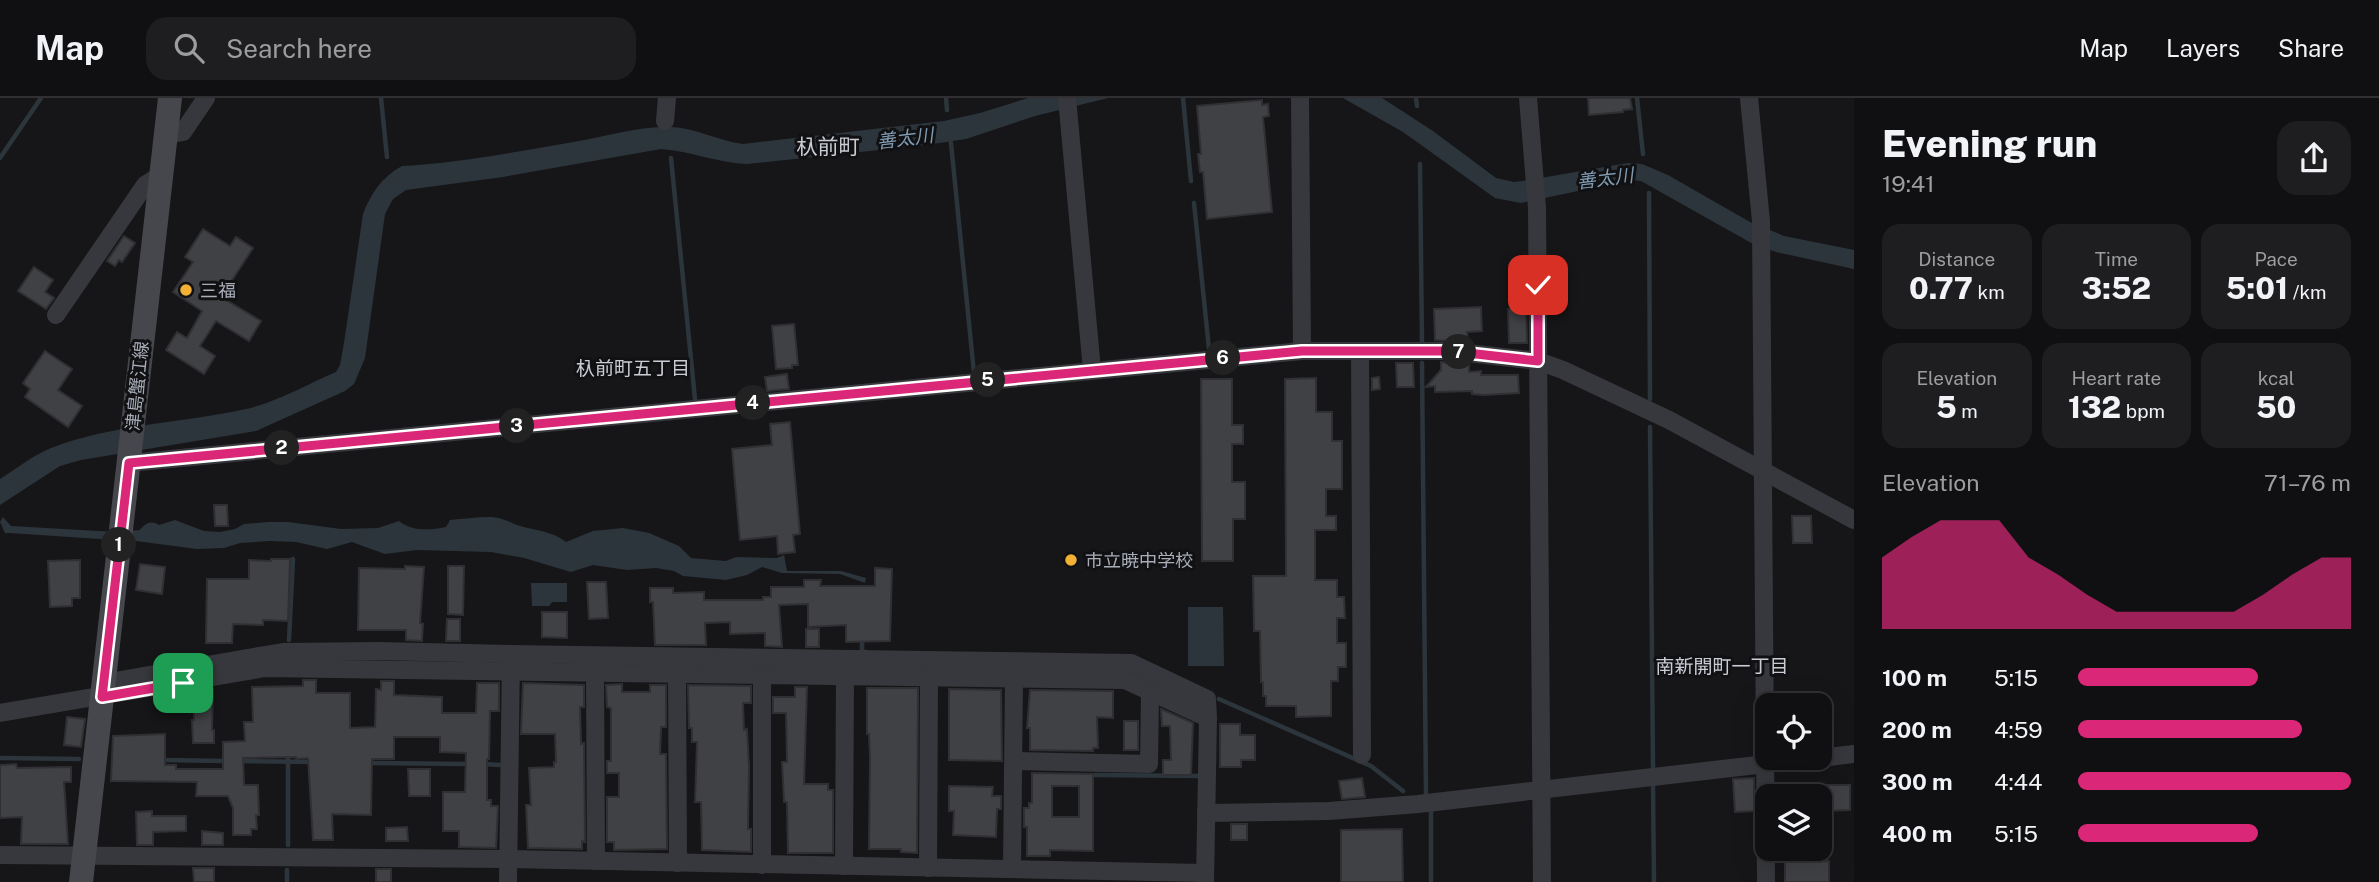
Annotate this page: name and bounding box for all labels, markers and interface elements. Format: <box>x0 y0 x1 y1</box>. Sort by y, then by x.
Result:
search box <box>146 17 636 80</box>
text: Map <box>35 29 104 67</box>
icon: search <box>170 29 208 67</box>
text: Search here <box>226 33 372 64</box>
text: Map <box>2079 34 2128 62</box>
text: Layers <box>2166 34 2240 62</box>
text: Share <box>2278 34 2344 62</box>
text: Evening run <box>1882 121 2097 166</box>
button: share <box>2277 121 2351 195</box>
water label: 善太川 <box>875 123 937 152</box>
district label: 杁前町 <box>797 134 860 159</box>
water label: 善太川 <box>1575 163 1637 192</box>
text: 19:41 <box>1882 170 1935 197</box>
text: Distance <box>1918 248 1995 270</box>
text: Time <box>2095 248 2138 270</box>
text: Pace <box>2254 248 2298 270</box>
pin <box>1508 255 1568 315</box>
icon: check <box>1519 266 1557 304</box>
text: 0.77 <box>1909 270 1973 306</box>
text: 3:52 <box>2082 270 2151 306</box>
text: 5:01 <box>2226 270 2288 306</box>
place label: 三福 <box>200 280 236 301</box>
text: km <box>1973 281 2005 303</box>
text: /km <box>2288 281 2327 303</box>
marker: 三福 <box>178 282 194 298</box>
pin: 7 <box>1442 334 1476 370</box>
street label: 津島蟹江線 <box>122 340 152 432</box>
text: 7 <box>1453 340 1464 362</box>
pin: 6 <box>1206 341 1240 376</box>
text: 6 <box>1216 346 1229 368</box>
district label: 杁前町五丁目 <box>576 357 690 379</box>
pin: 5 <box>970 362 1006 398</box>
text: Elevation <box>1917 367 1997 389</box>
text: Heart rate <box>2072 367 2161 389</box>
text: kcal <box>2258 367 2295 389</box>
text: 5 <box>981 368 994 390</box>
pin: 4 <box>736 386 770 420</box>
text: 5 <box>1936 389 1957 425</box>
text: 132 <box>2068 389 2121 425</box>
text: 50 <box>2256 389 2296 425</box>
text: 4 <box>746 391 759 413</box>
text: m <box>1957 400 1978 422</box>
text: bpm <box>2121 400 2165 422</box>
pin: 3 <box>500 408 534 444</box>
text: 3 <box>510 414 523 436</box>
pin: 2 <box>264 430 300 466</box>
text: 2 <box>275 436 288 458</box>
text: Elevation <box>1882 469 1980 496</box>
text: 71–76 m <box>2264 469 2351 496</box>
pin: 1 <box>102 528 136 562</box>
text: 1 <box>114 533 123 555</box>
place label: 市立暁中学校 <box>1085 550 1193 571</box>
marker: 市立暁中学校 <box>1063 552 1079 568</box>
pin <box>153 653 213 713</box>
district label: 南新開町一丁目 <box>1655 655 1789 677</box>
icon: arrive <box>164 664 202 702</box>
text: 100 m <box>1882 664 1947 691</box>
text: 5:15 <box>1994 664 2038 691</box>
map controls <box>1755 693 1832 861</box>
button: locate <box>1755 693 1832 770</box>
text: 200 m <box>1882 716 1952 743</box>
text: 4:59 <box>1994 716 2043 743</box>
text: 300 m <box>1882 768 1953 795</box>
text: 4:44 <box>1994 768 2042 795</box>
button: layers <box>1755 784 1832 861</box>
text: 400 m <box>1882 820 1952 847</box>
text: 5:15 <box>1994 820 2038 847</box>

